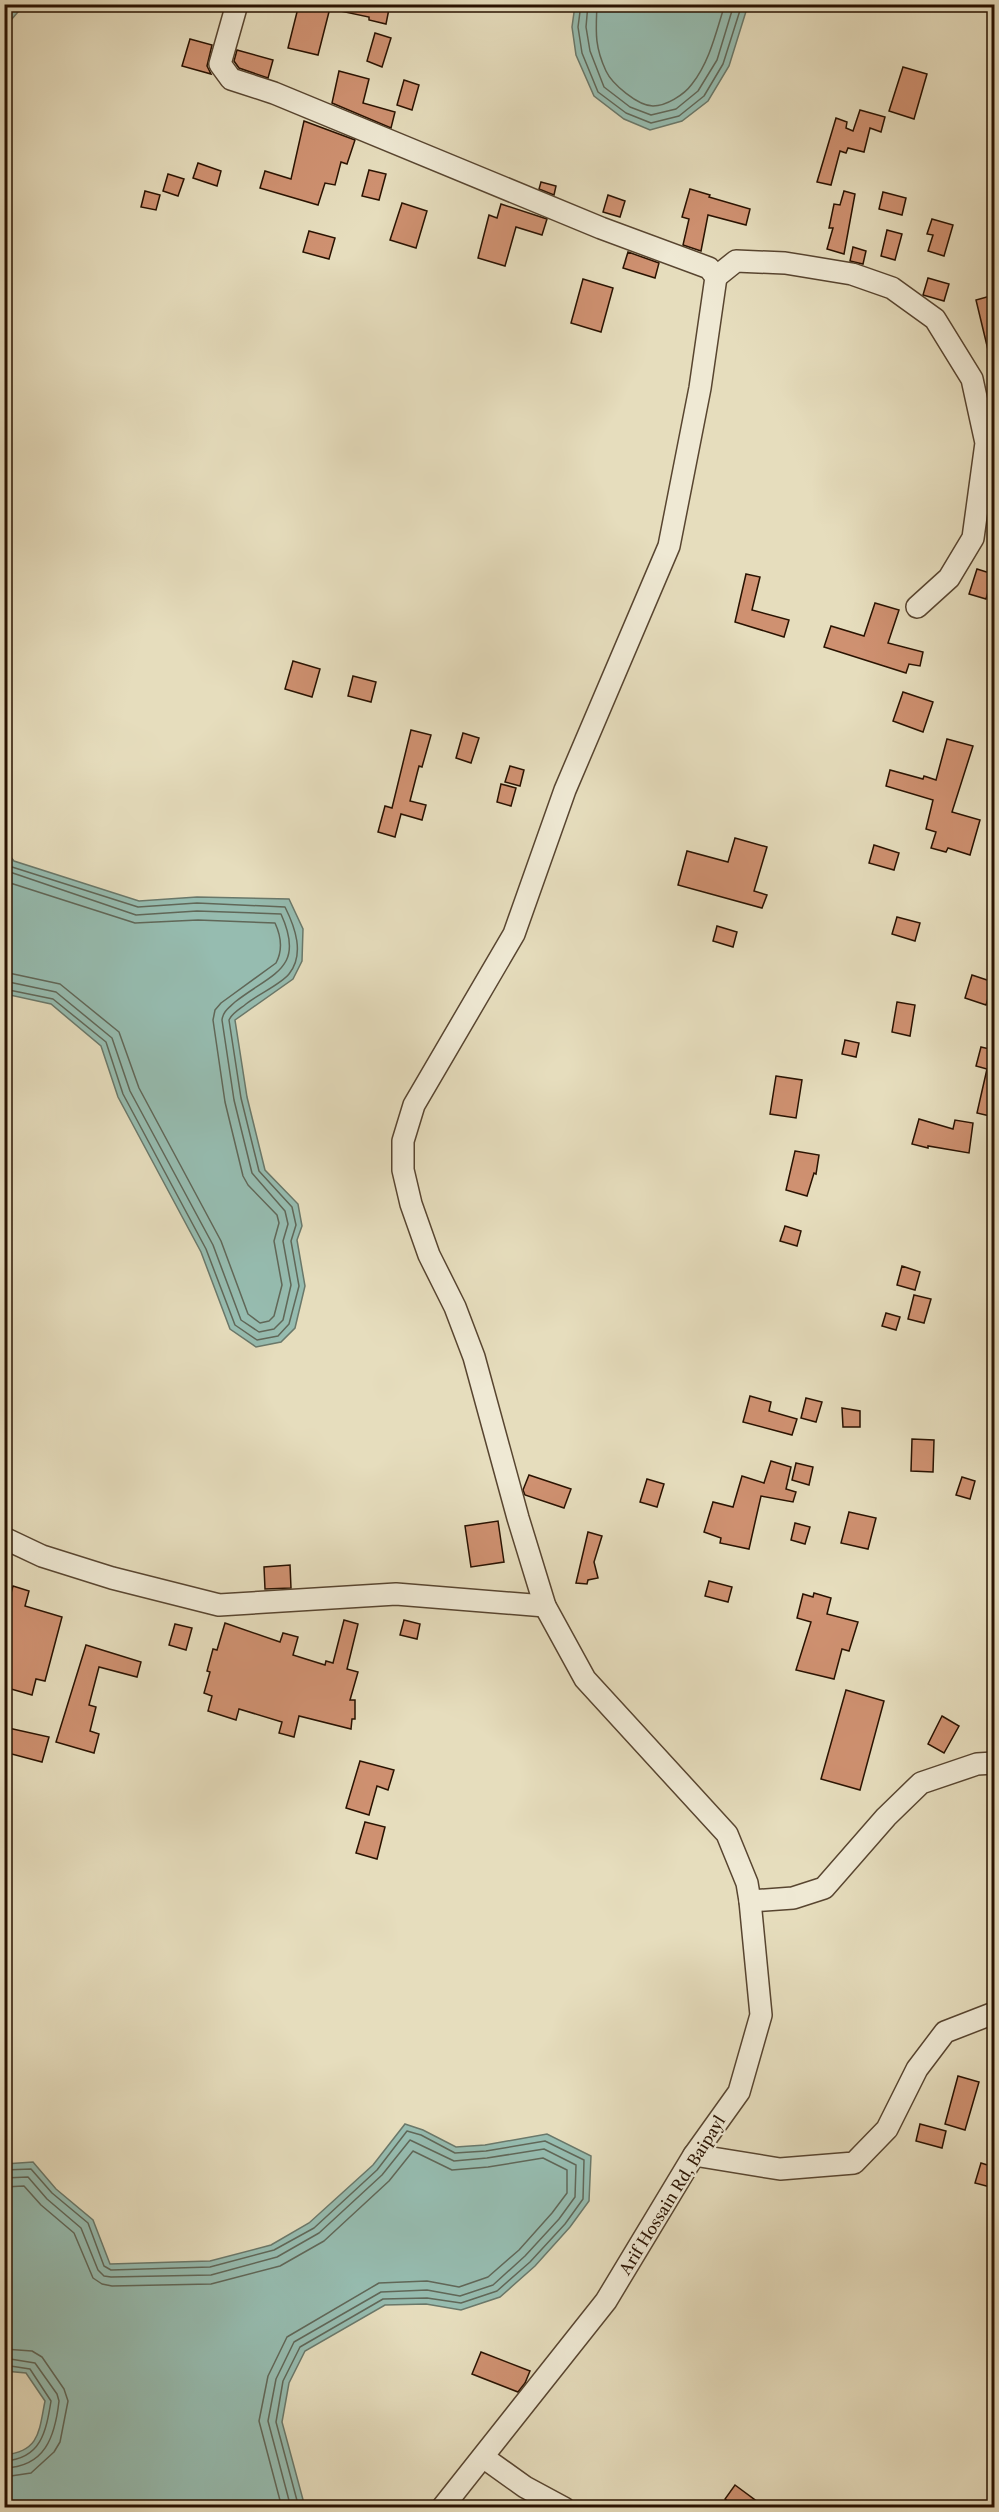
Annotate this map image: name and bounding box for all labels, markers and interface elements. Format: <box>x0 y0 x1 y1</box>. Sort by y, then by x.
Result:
street label: Arif Hossain Rd, Baipayl <box>614 2111 729 2279</box>

